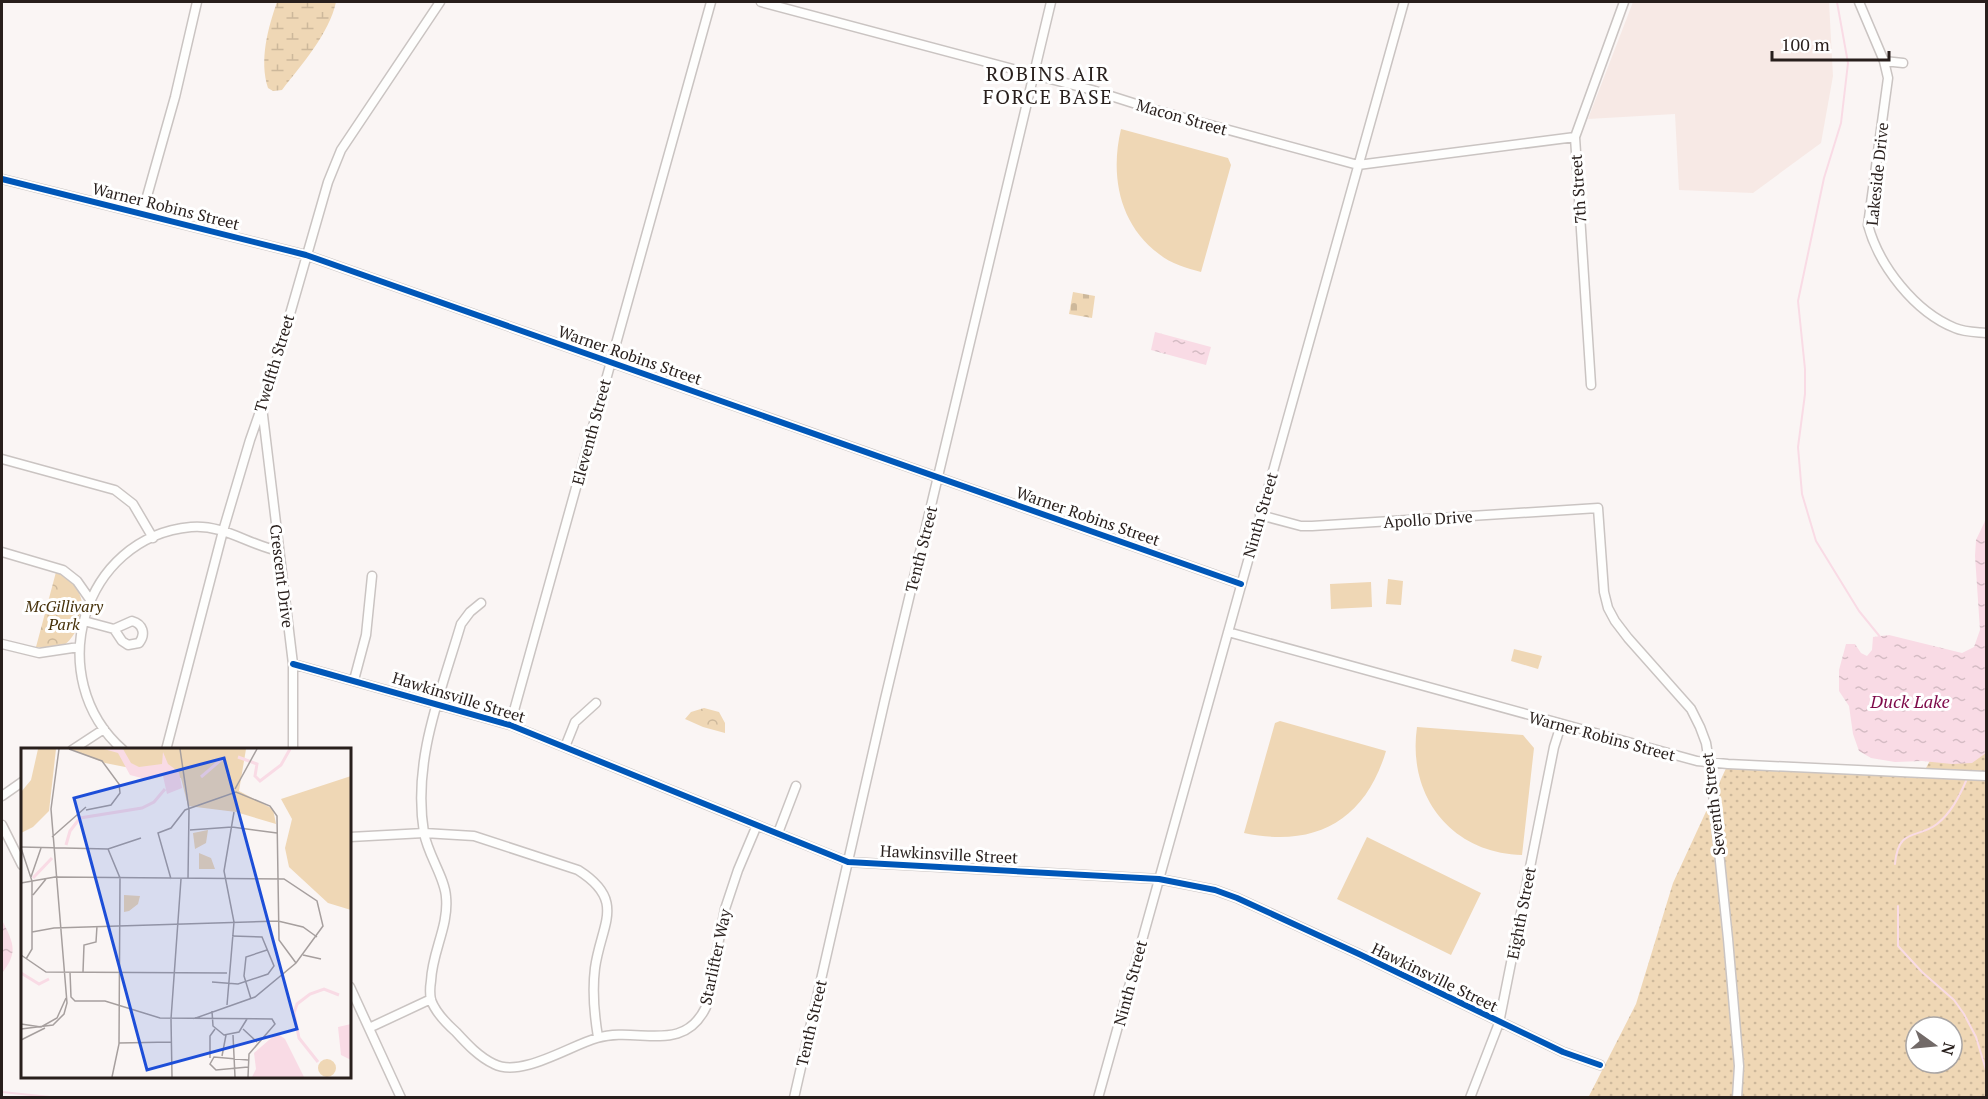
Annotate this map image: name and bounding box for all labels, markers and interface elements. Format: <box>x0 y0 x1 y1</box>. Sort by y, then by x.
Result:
scale bar <box>1772 24 1889 62</box>
text: 100 m <box>1781 32 1830 56</box>
district label: ROBINS AIR FORCE BASE <box>983 60 1113 110</box>
street label: Macon Street <box>1134 93 1230 141</box>
street label: Lakeside Drive <box>1861 121 1893 227</box>
street label: 7th Street <box>1565 153 1591 225</box>
street label: Warner Robins Street <box>90 177 242 235</box>
street label: Twelfth Street <box>249 311 299 415</box>
street label: Warner Robins Street <box>555 320 705 390</box>
street label: Eleventh Street <box>566 376 616 488</box>
street label: Ninth Street <box>1237 470 1283 560</box>
street label: Warner Robins Street <box>1013 481 1163 551</box>
street label: Tenth Street <box>900 503 942 595</box>
street label: Apollo Drive <box>1383 505 1473 533</box>
street label: Crescent Drive <box>265 523 299 629</box>
park label: McGillivary Park <box>24 595 104 635</box>
street label: Hawkinsville Street <box>390 666 528 728</box>
water label: Duck Lake <box>1869 689 1950 713</box>
street label: Warner Robins Street <box>1526 706 1678 766</box>
inset map <box>21 748 351 1078</box>
street label: Seventh Street <box>1696 751 1730 857</box>
street label: Hawkinsville Street <box>879 839 1019 869</box>
street label: Eighth Street <box>1501 865 1541 961</box>
street label: Starlifter Way <box>694 906 736 1007</box>
street label: Hawkinsville Street <box>1368 937 1502 1017</box>
street label: Ninth Street <box>1108 938 1152 1028</box>
street label: Tenth Street <box>790 977 832 1069</box>
north arrow <box>1904 1015 1964 1075</box>
text: N <box>1936 1040 1961 1058</box>

